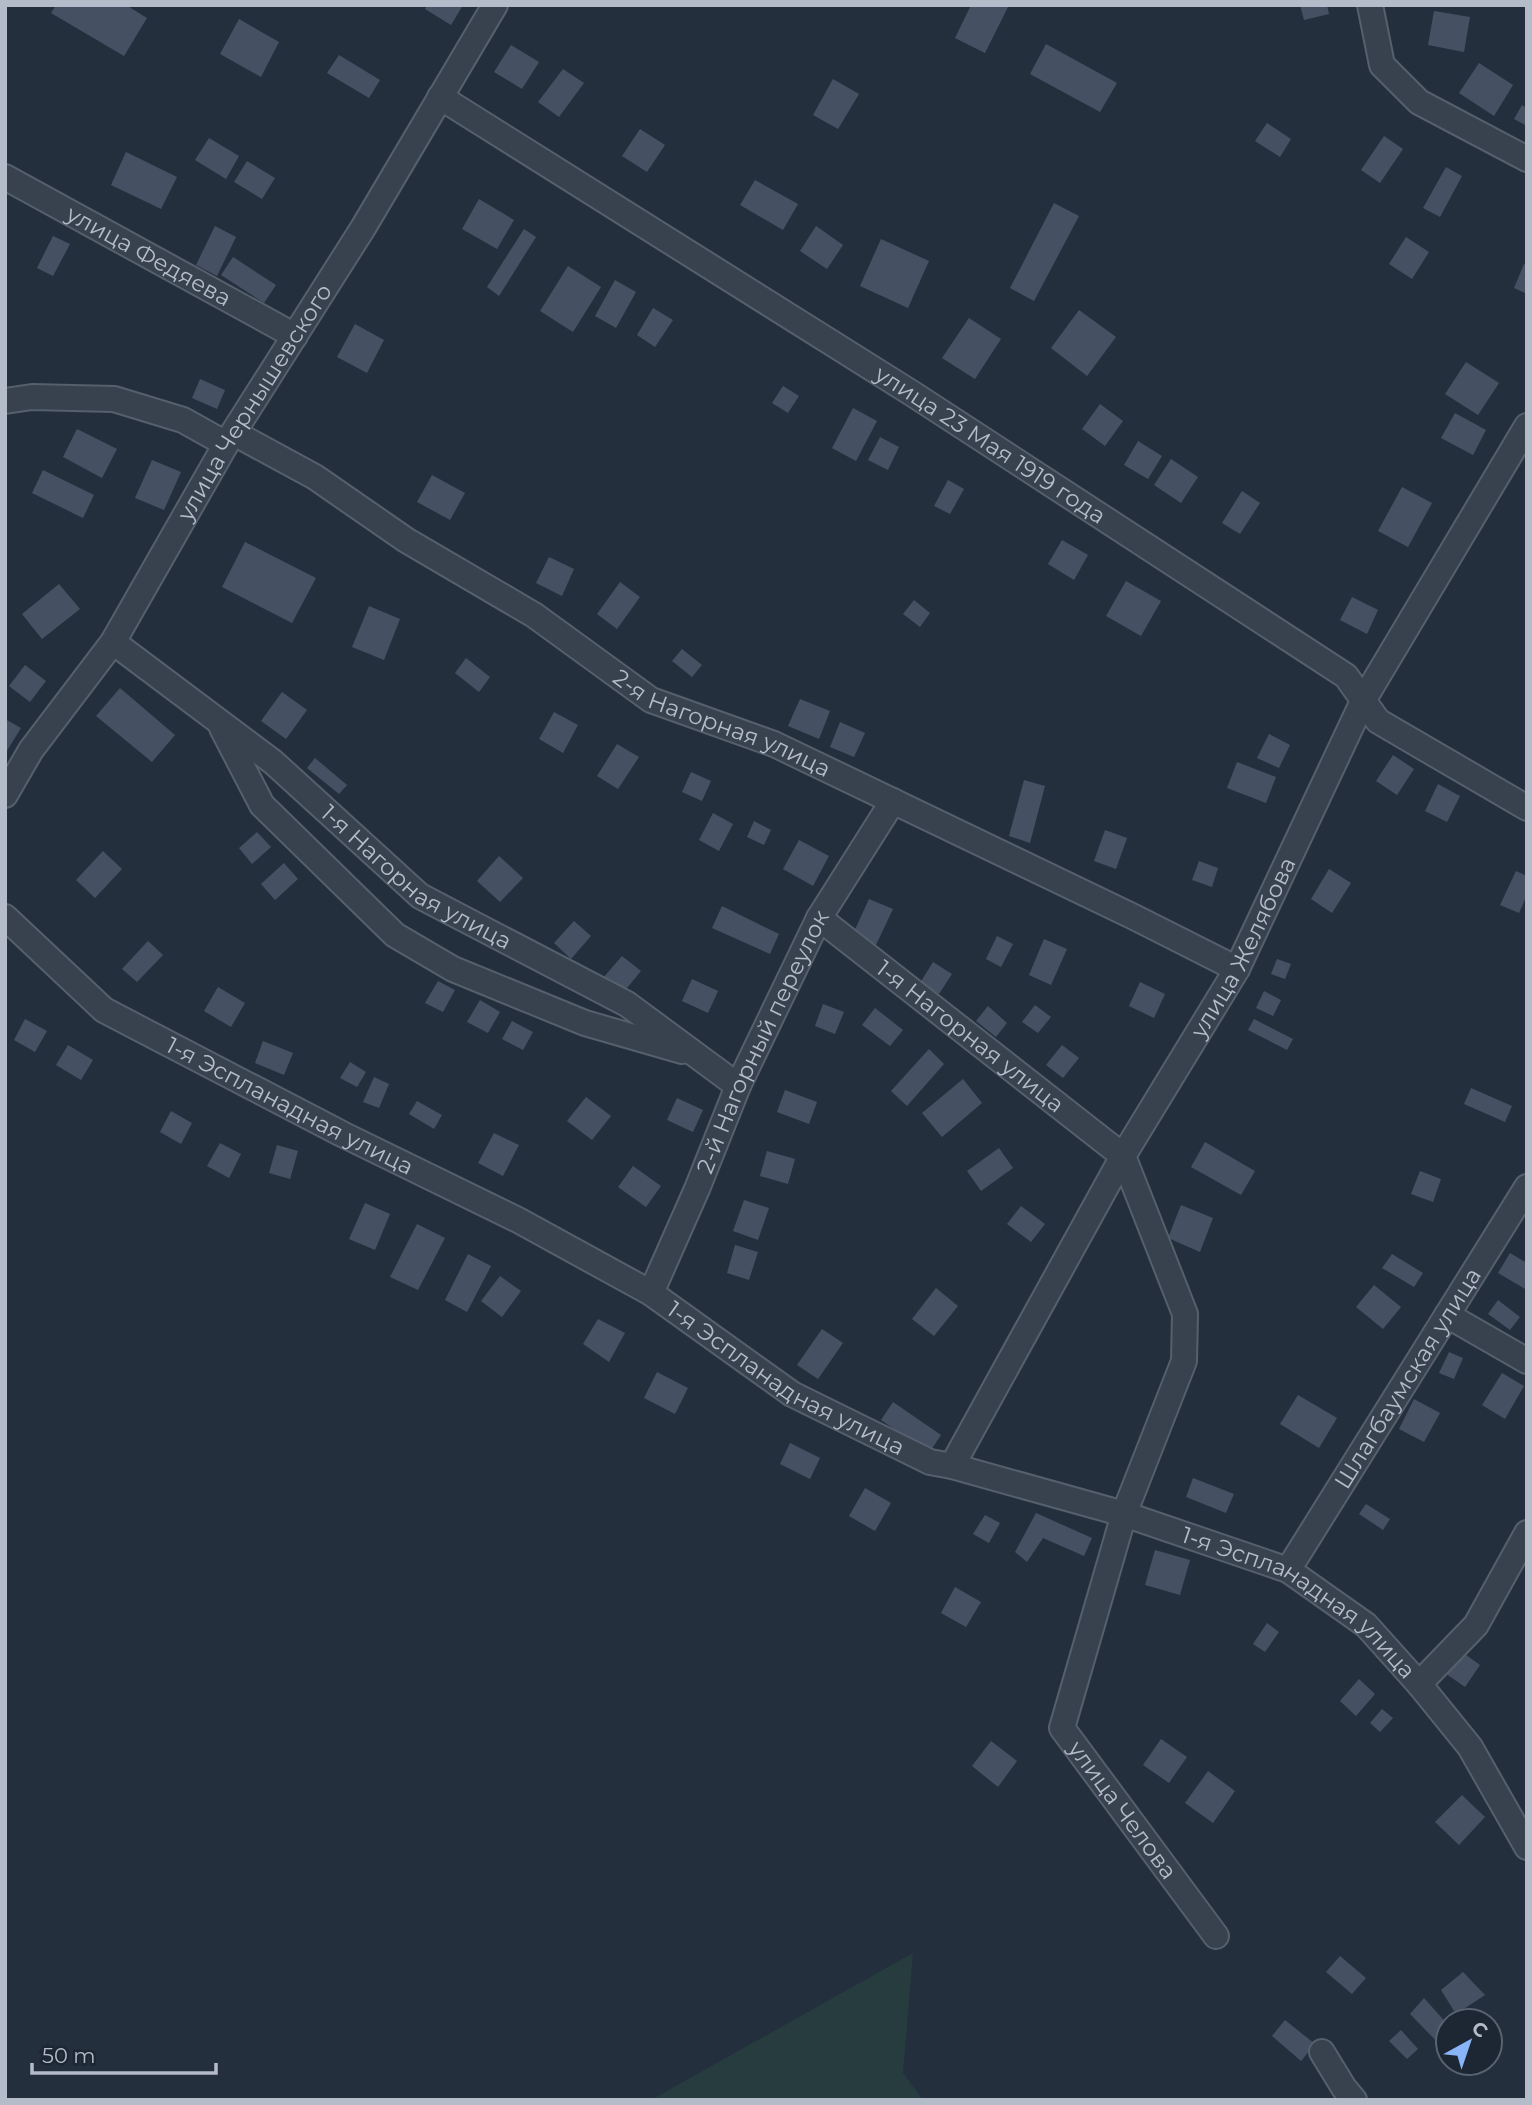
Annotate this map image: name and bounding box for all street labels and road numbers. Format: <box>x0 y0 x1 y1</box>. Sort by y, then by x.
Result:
street label: улица Федяева <box>61 199 236 312</box>
street label: улица Чернышевского <box>171 279 338 527</box>
street label: улица 23 Мая 1919 года <box>869 359 1111 530</box>
street label: 2-я Нагорная улица <box>608 663 835 783</box>
street label: 1-я Нагорная улица <box>315 799 516 955</box>
street label: улица Желябова <box>1184 853 1302 1044</box>
street label: 2-й Нагорный переулок <box>691 904 835 1177</box>
street label: 1-я Нагорная улица <box>871 954 1070 1118</box>
street label: 1-я Эспланадная улица <box>162 1031 418 1181</box>
street label: Шлагбаумская улица <box>1328 1263 1487 1494</box>
street label: 1-я Эспланадная улица <box>662 1295 909 1461</box>
street label: 1-я Эспланадная улица <box>1178 1521 1421 1684</box>
street label: улица Челова <box>1062 1735 1183 1885</box>

